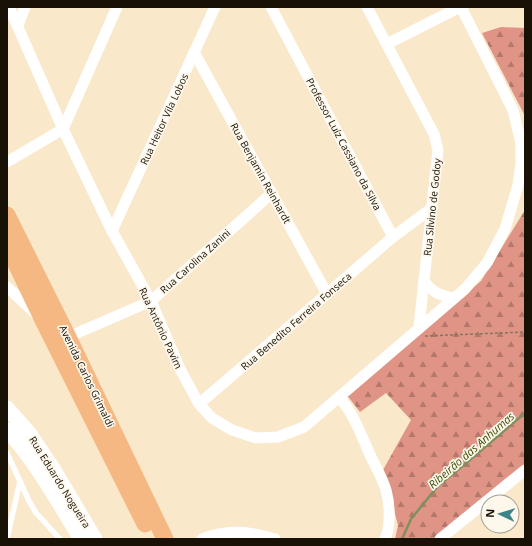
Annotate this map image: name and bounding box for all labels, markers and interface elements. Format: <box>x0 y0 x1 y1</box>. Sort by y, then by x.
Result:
street label: Rua Heitor Vila Lobos <box>137 71 191 167</box>
street label: Professor Luíz Cassiano da Silva <box>303 75 385 213</box>
street label: Rua Benjamin Reinhardt <box>227 120 295 226</box>
street label: Rua Silvino de Godoy <box>420 157 444 256</box>
street label: Rua Carolina Zanini <box>157 226 233 296</box>
street label: Rua Benedito Ferreira Fonseca <box>238 269 354 373</box>
street label: Rua Antônio Pavim <box>136 285 186 371</box>
street label: Avenida Carlos Grimaldi <box>56 323 118 429</box>
water label: Ribeirão das Anhumas <box>425 408 517 491</box>
street label: Rua Eduardo Nogueira <box>26 434 94 530</box>
north arrow <box>480 494 520 534</box>
text: N <box>482 508 497 518</box>

